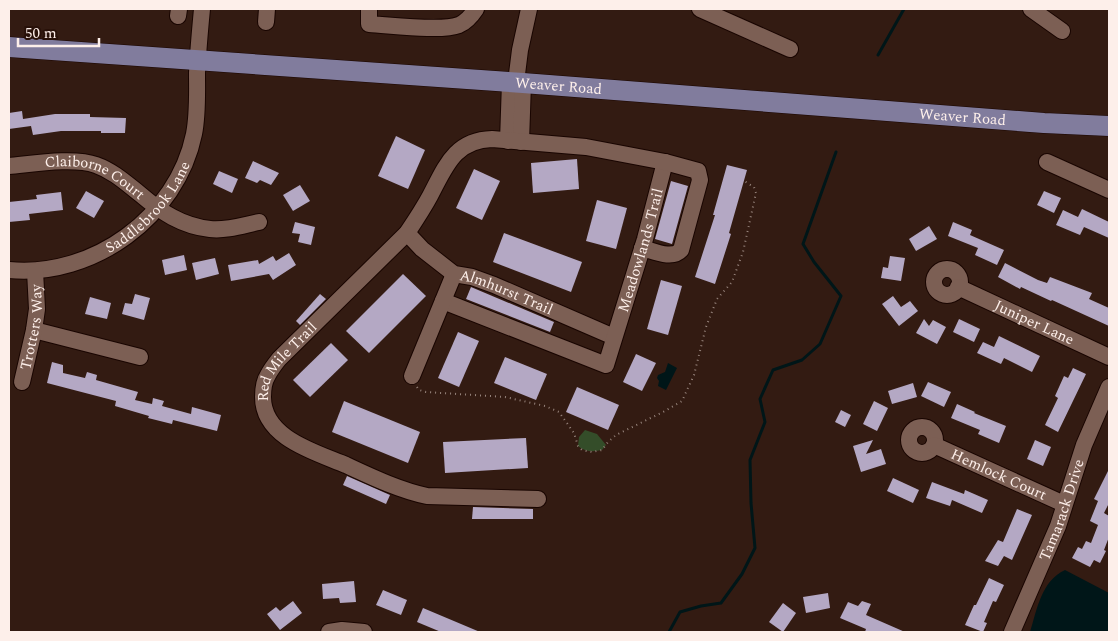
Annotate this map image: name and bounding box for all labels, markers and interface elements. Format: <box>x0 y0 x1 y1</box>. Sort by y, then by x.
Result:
scale bar <box>18 15 99 47</box>
text: 50 m <box>25 22 57 45</box>
street label: Weaver Road <box>514 71 603 101</box>
street label: Weaver Road <box>918 102 1007 132</box>
street label: Claiborne Court <box>44 150 150 206</box>
street label: Saddlebrook Lane <box>101 158 196 259</box>
street label: Meadowlands Trail <box>612 186 670 315</box>
street label: Almhurst Trail <box>458 264 557 321</box>
street label: Trotters Way <box>14 283 49 372</box>
street label: Juniper Lane <box>990 294 1078 351</box>
street label: Red Mile Trail <box>252 316 323 401</box>
street label: Hemlock Court <box>947 443 1050 507</box>
street label: Tamarack Drive <box>1033 456 1091 565</box>

